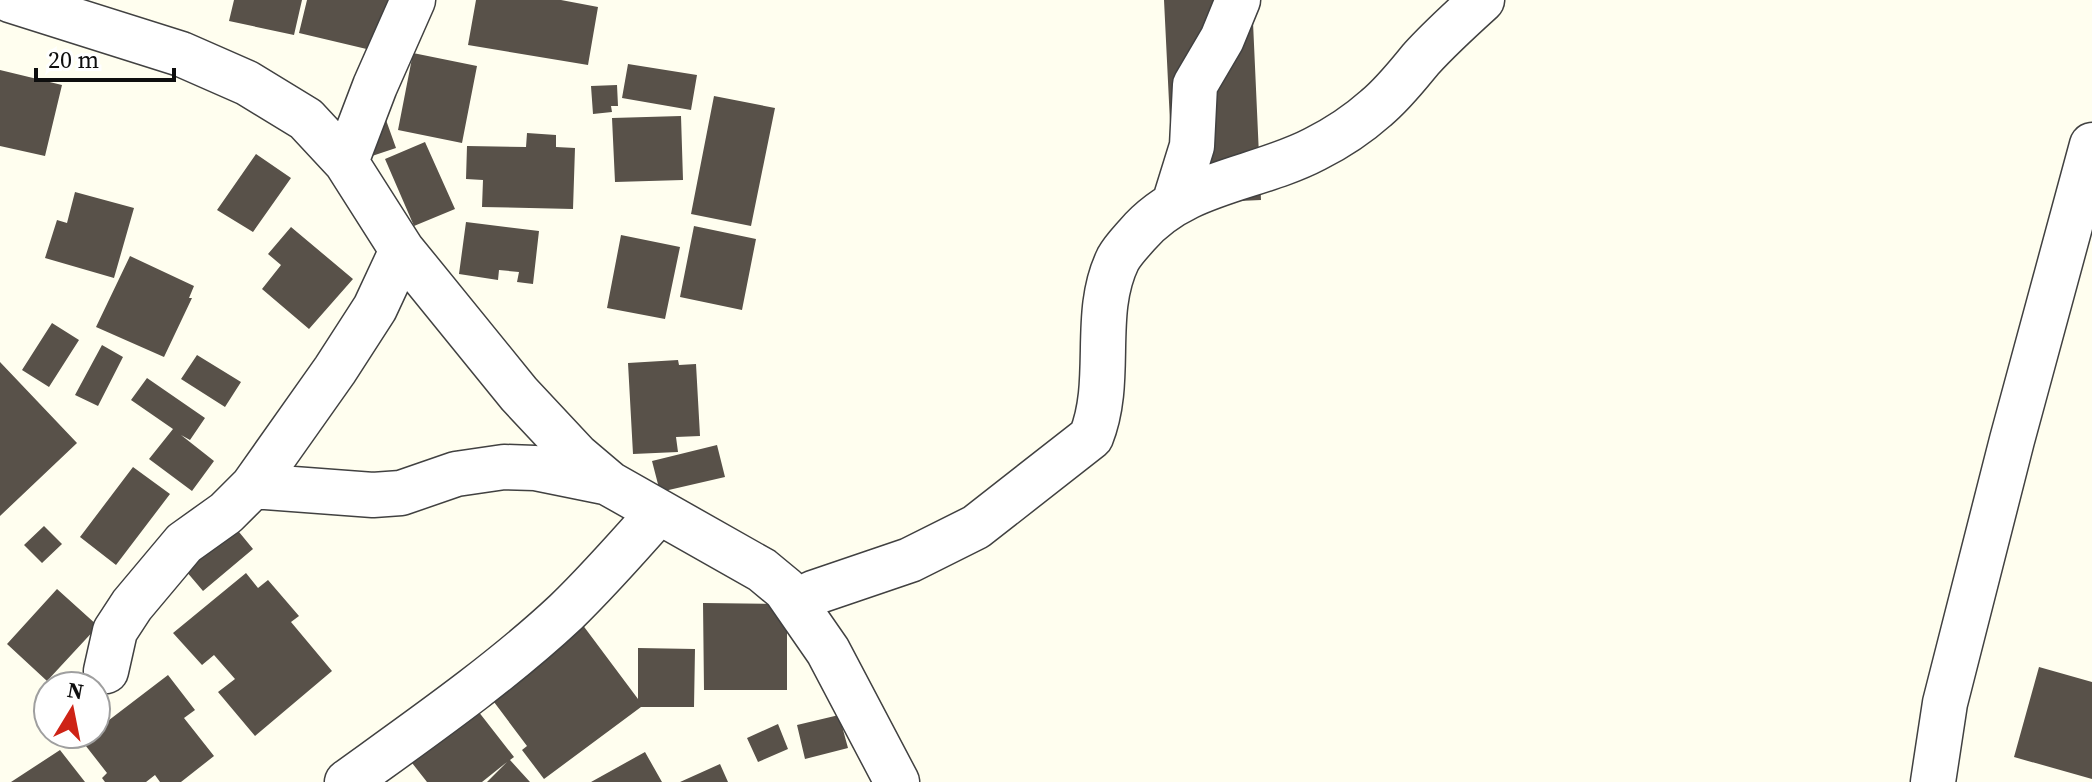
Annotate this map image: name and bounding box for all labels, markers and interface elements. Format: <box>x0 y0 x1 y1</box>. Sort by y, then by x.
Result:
scale bar <box>36 32 174 82</box>
text: 20 m <box>48 43 99 76</box>
north arrow <box>32 670 112 750</box>
text: N <box>65 674 86 706</box>

